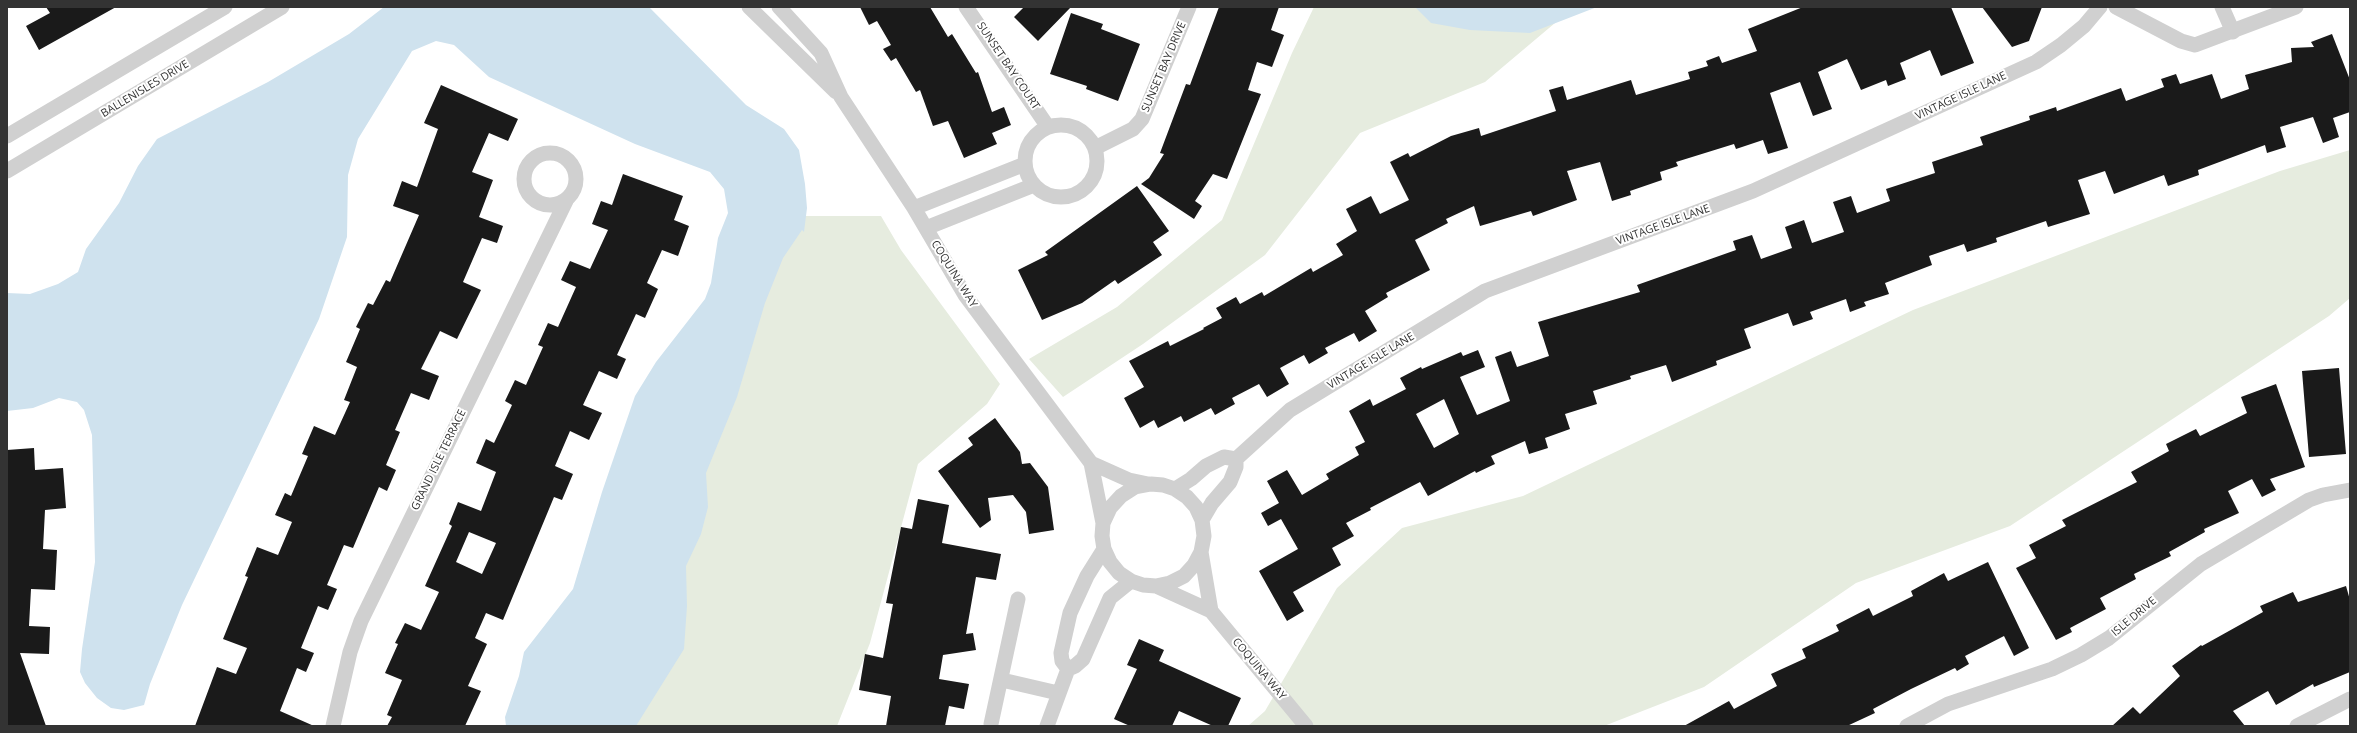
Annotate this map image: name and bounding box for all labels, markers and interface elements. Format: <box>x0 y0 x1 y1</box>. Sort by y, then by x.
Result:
street label: SUNSET BAY COURT <box>974 20 1042 112</box>
street label: SUNSET BAY DRIVE <box>1139 20 1189 114</box>
street label: BALLENISLES DRIVE <box>99 58 191 120</box>
street label: VINTAGE ISLE LANE <box>1913 69 2009 123</box>
street label: VINTAGE ISLE LANE <box>1614 202 1712 248</box>
street label: COQUINA WAY <box>928 238 980 310</box>
street label: VINTAGE ISLE LANE <box>1325 330 1417 392</box>
street label: GRAND ISLE TERRACE <box>409 407 469 513</box>
street label: ISLE DRIVE <box>2109 594 2159 640</box>
street label: COQUINA WAY <box>1229 635 1289 703</box>

